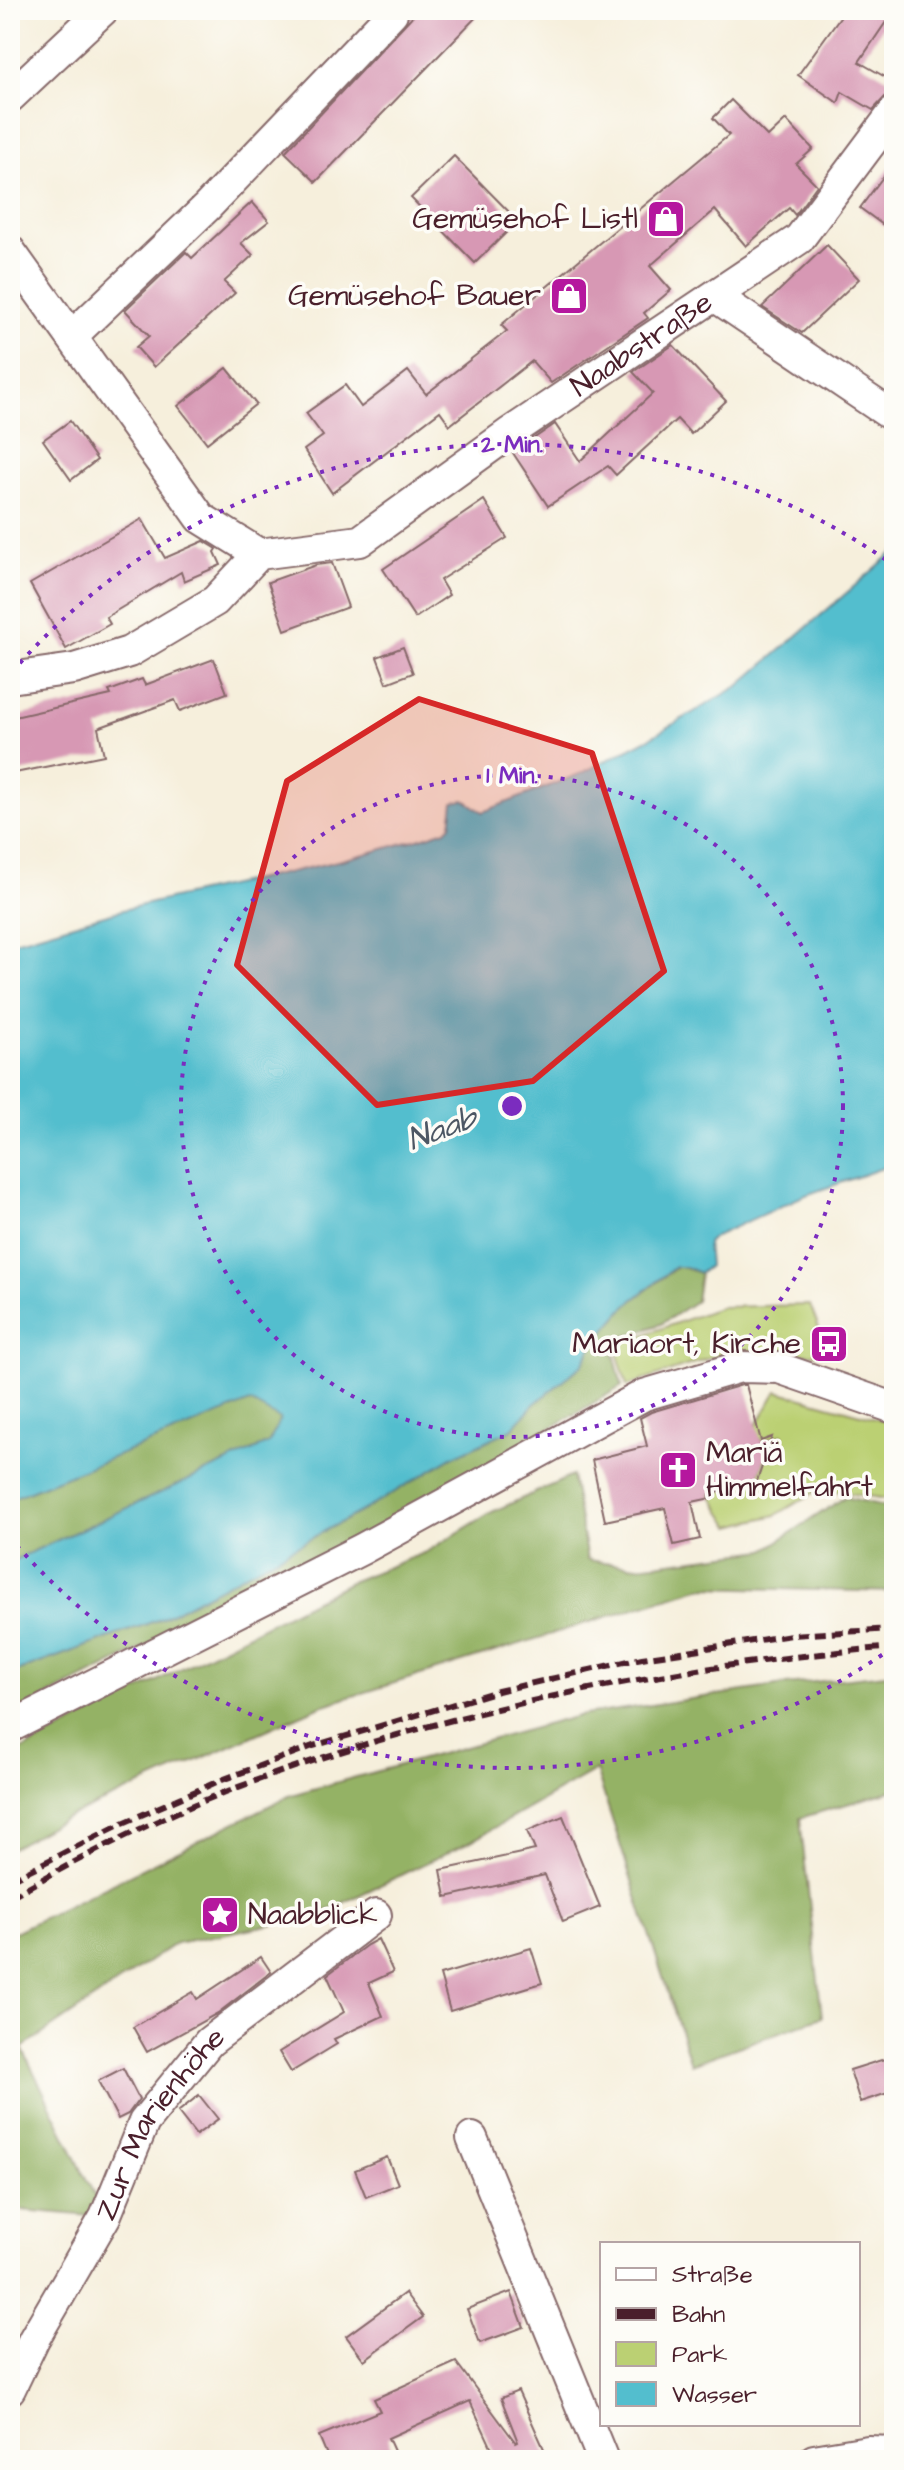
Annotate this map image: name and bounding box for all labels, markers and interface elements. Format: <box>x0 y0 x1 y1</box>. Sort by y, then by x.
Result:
place label: Gemüsehof Listl <box>412 198 638 240</box>
shop icon: Gemüsehof Listl <box>645 198 687 240</box>
place label: Gemüsehof Bauer <box>288 275 541 317</box>
shop icon: Gemüsehof Bauer <box>548 275 590 317</box>
street label: Naabstraße <box>562 282 721 407</box>
text: 2 Min. <box>480 428 543 462</box>
text: 1 Min. <box>486 759 538 793</box>
centre of rings <box>498 1092 526 1120</box>
water label: Naab <box>401 1095 486 1162</box>
place label: Mariaort, Kirche <box>572 1323 801 1365</box>
bus stop icon: Mariaort, Kirche <box>808 1323 850 1365</box>
place label: Mariä Himmelfahrt <box>706 1432 873 1508</box>
church icon: Mariä Himmelfahrt <box>657 1449 699 1491</box>
place icon: Naabblick <box>199 1894 241 1936</box>
place label: Naabblick <box>248 1894 378 1936</box>
street label: Zur Marienhöhe <box>85 2016 234 2227</box>
legend <box>600 2242 860 2426</box>
text: Straße <box>672 2258 753 2292</box>
text: Bahn <box>672 2298 725 2332</box>
text: Park <box>672 2338 728 2372</box>
text: Wasser <box>672 2378 757 2412</box>

